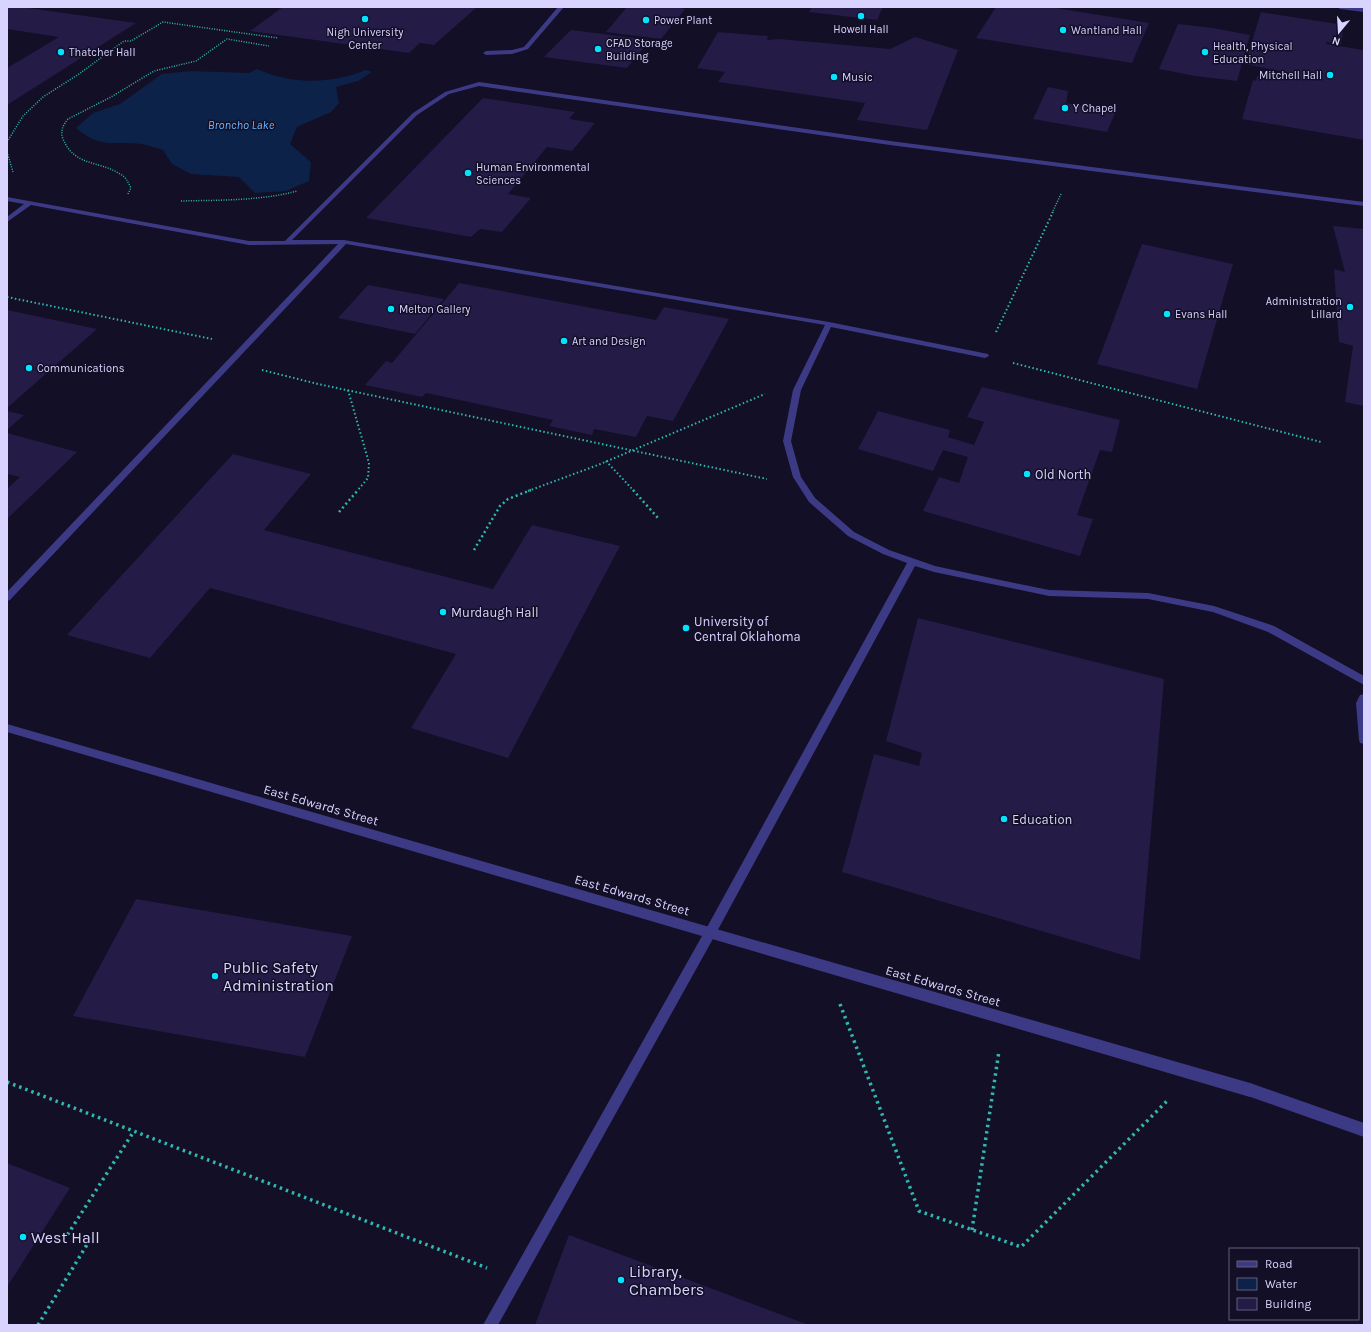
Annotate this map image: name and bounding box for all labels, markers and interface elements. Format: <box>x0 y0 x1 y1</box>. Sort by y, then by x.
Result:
marker: Howell Hall <box>856 11 866 21</box>
north arrow <box>1319 12 1359 52</box>
marker: Nigh University Center <box>360 14 370 24</box>
place label: Power Plant <box>654 14 712 27</box>
marker: Power Plant <box>641 15 651 25</box>
place label: Howell Hall <box>833 23 889 36</box>
place label: Wantland Hall <box>1071 24 1142 37</box>
marker: Wantland Hall <box>1058 25 1068 35</box>
place label: Nigh University Center <box>327 26 403 52</box>
text: N <box>1330 34 1342 48</box>
place label: CFAD Storage Building <box>606 37 673 63</box>
place label: Health, Physical Education <box>1213 40 1293 66</box>
marker: CFAD Storage Building <box>593 44 603 54</box>
place label: Thatcher Hall <box>69 46 135 59</box>
marker: Thatcher Hall <box>56 47 66 57</box>
marker: Health, Physical Education <box>1200 47 1210 57</box>
place label: Mitchell Hall <box>1259 69 1322 82</box>
marker: Mitchell Hall <box>1325 70 1335 80</box>
place label: Music <box>842 71 873 84</box>
marker: Music <box>829 72 839 82</box>
place label: Y Chapel <box>1073 102 1116 115</box>
marker: Y Chapel <box>1060 103 1070 113</box>
water label: Broncho Lake <box>208 118 275 132</box>
place label: Human Environmental Sciences <box>476 161 590 187</box>
marker: Human Environmental Sciences <box>463 168 473 178</box>
place label: Administration Lillard <box>1266 295 1342 321</box>
marker: Administration Lillard <box>1345 302 1355 312</box>
place label: Melton Gallery <box>399 303 471 316</box>
marker: Melton Gallery <box>386 304 396 314</box>
place label: Evans Hall <box>1175 308 1227 321</box>
marker: Evans Hall <box>1162 309 1172 319</box>
place label: Art and Design <box>572 335 646 348</box>
marker: Art and Design <box>559 336 569 346</box>
place label: Communications <box>37 362 125 375</box>
marker: Communications <box>24 363 34 373</box>
place label: Old North <box>1035 467 1091 482</box>
marker: Old North <box>1022 469 1032 479</box>
place label: Murdaugh Hall <box>451 605 539 620</box>
marker: Murdaugh Hall <box>438 607 448 617</box>
place label: University of Central Oklahoma <box>694 614 801 644</box>
marker: University of Central Oklahoma <box>681 623 691 633</box>
street label: East Edwards Street <box>262 781 380 829</box>
place label: Education <box>1012 812 1072 827</box>
marker: Education <box>999 814 1009 824</box>
street label: East Edwards Street <box>573 871 691 919</box>
place label: Public Safety Administration <box>223 958 334 995</box>
street label: East Edwards Street <box>884 962 1002 1010</box>
marker: Public Safety Administration <box>210 971 220 981</box>
place label: West Hall <box>31 1228 100 1247</box>
marker: West Hall <box>18 1232 28 1242</box>
legend <box>1229 1248 1359 1320</box>
text: Road <box>1265 1257 1293 1271</box>
place label: Library, Chambers <box>629 1262 704 1299</box>
marker: Library, Chambers <box>616 1275 626 1285</box>
text: Water <box>1265 1277 1298 1291</box>
text: Building <box>1265 1297 1312 1311</box>

